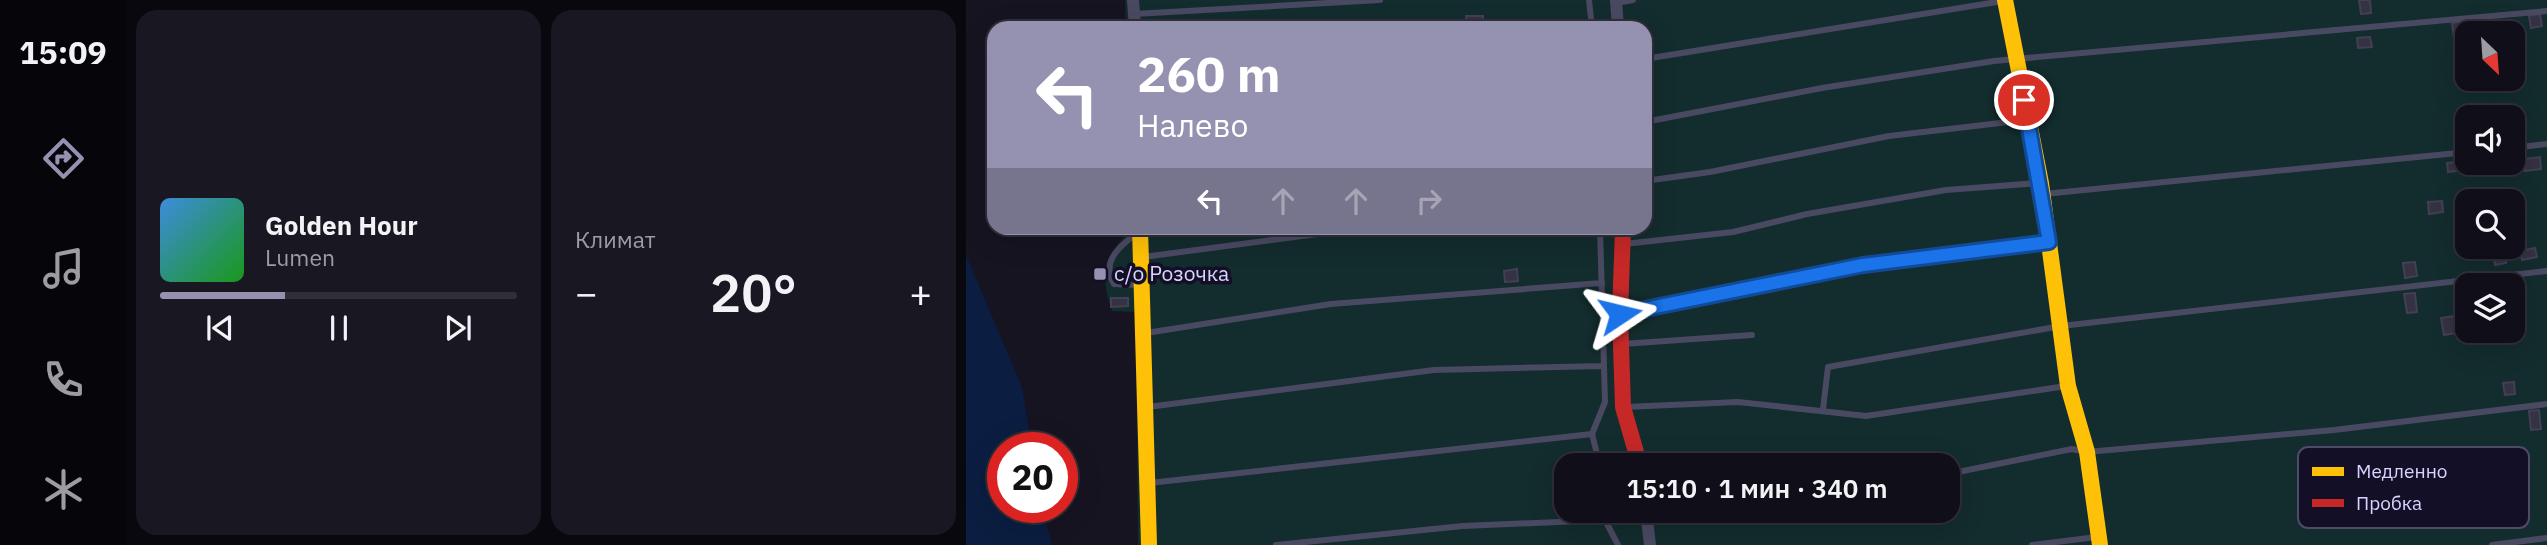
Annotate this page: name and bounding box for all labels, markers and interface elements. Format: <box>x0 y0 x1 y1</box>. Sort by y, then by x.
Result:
north arrow <box>2455 21 2525 91</box>
map controls <box>2455 21 2525 343</box>
text: 15:09 <box>19 31 107 73</box>
text: 260 m <box>1137 42 1281 105</box>
icon: left <box>1022 49 1113 140</box>
pin <box>1994 70 2054 130</box>
icon: arrive <box>2005 81 2043 119</box>
text: Налево <box>1137 104 1248 146</box>
button: sound <box>2455 105 2525 175</box>
icon: directions <box>39 134 88 183</box>
icon: left <box>1191 182 1229 220</box>
icon: ahead <box>1264 182 1302 220</box>
icon: ahead <box>1337 182 1375 220</box>
icon: right <box>1410 182 1448 220</box>
button: search <box>2455 189 2525 259</box>
text: Golden Hour <box>265 208 418 242</box>
text: Климат <box>575 224 656 254</box>
text: Lumen <box>265 242 335 272</box>
icon: music <box>39 244 88 293</box>
text: 20° <box>710 259 797 326</box>
place label: с/о Розочка <box>1114 259 1229 287</box>
marker: с/о Розочка <box>1092 266 1108 282</box>
text: − <box>575 268 598 317</box>
text: + <box>909 268 932 317</box>
button: layers <box>2455 273 2525 343</box>
position arrow <box>1583 277 1657 351</box>
icon: previous <box>201 309 239 347</box>
icon: pause <box>320 309 358 347</box>
icon: next <box>439 309 477 347</box>
icon: phone <box>39 355 88 404</box>
speed limit sign: 20 <box>987 432 1078 523</box>
legend <box>2298 447 2529 528</box>
text: Медленно <box>2356 459 2447 483</box>
icon: climate <box>39 465 88 514</box>
text: 15:10 · 1 мин · 340 m <box>1626 471 1888 505</box>
text: Пробка <box>2356 491 2422 515</box>

